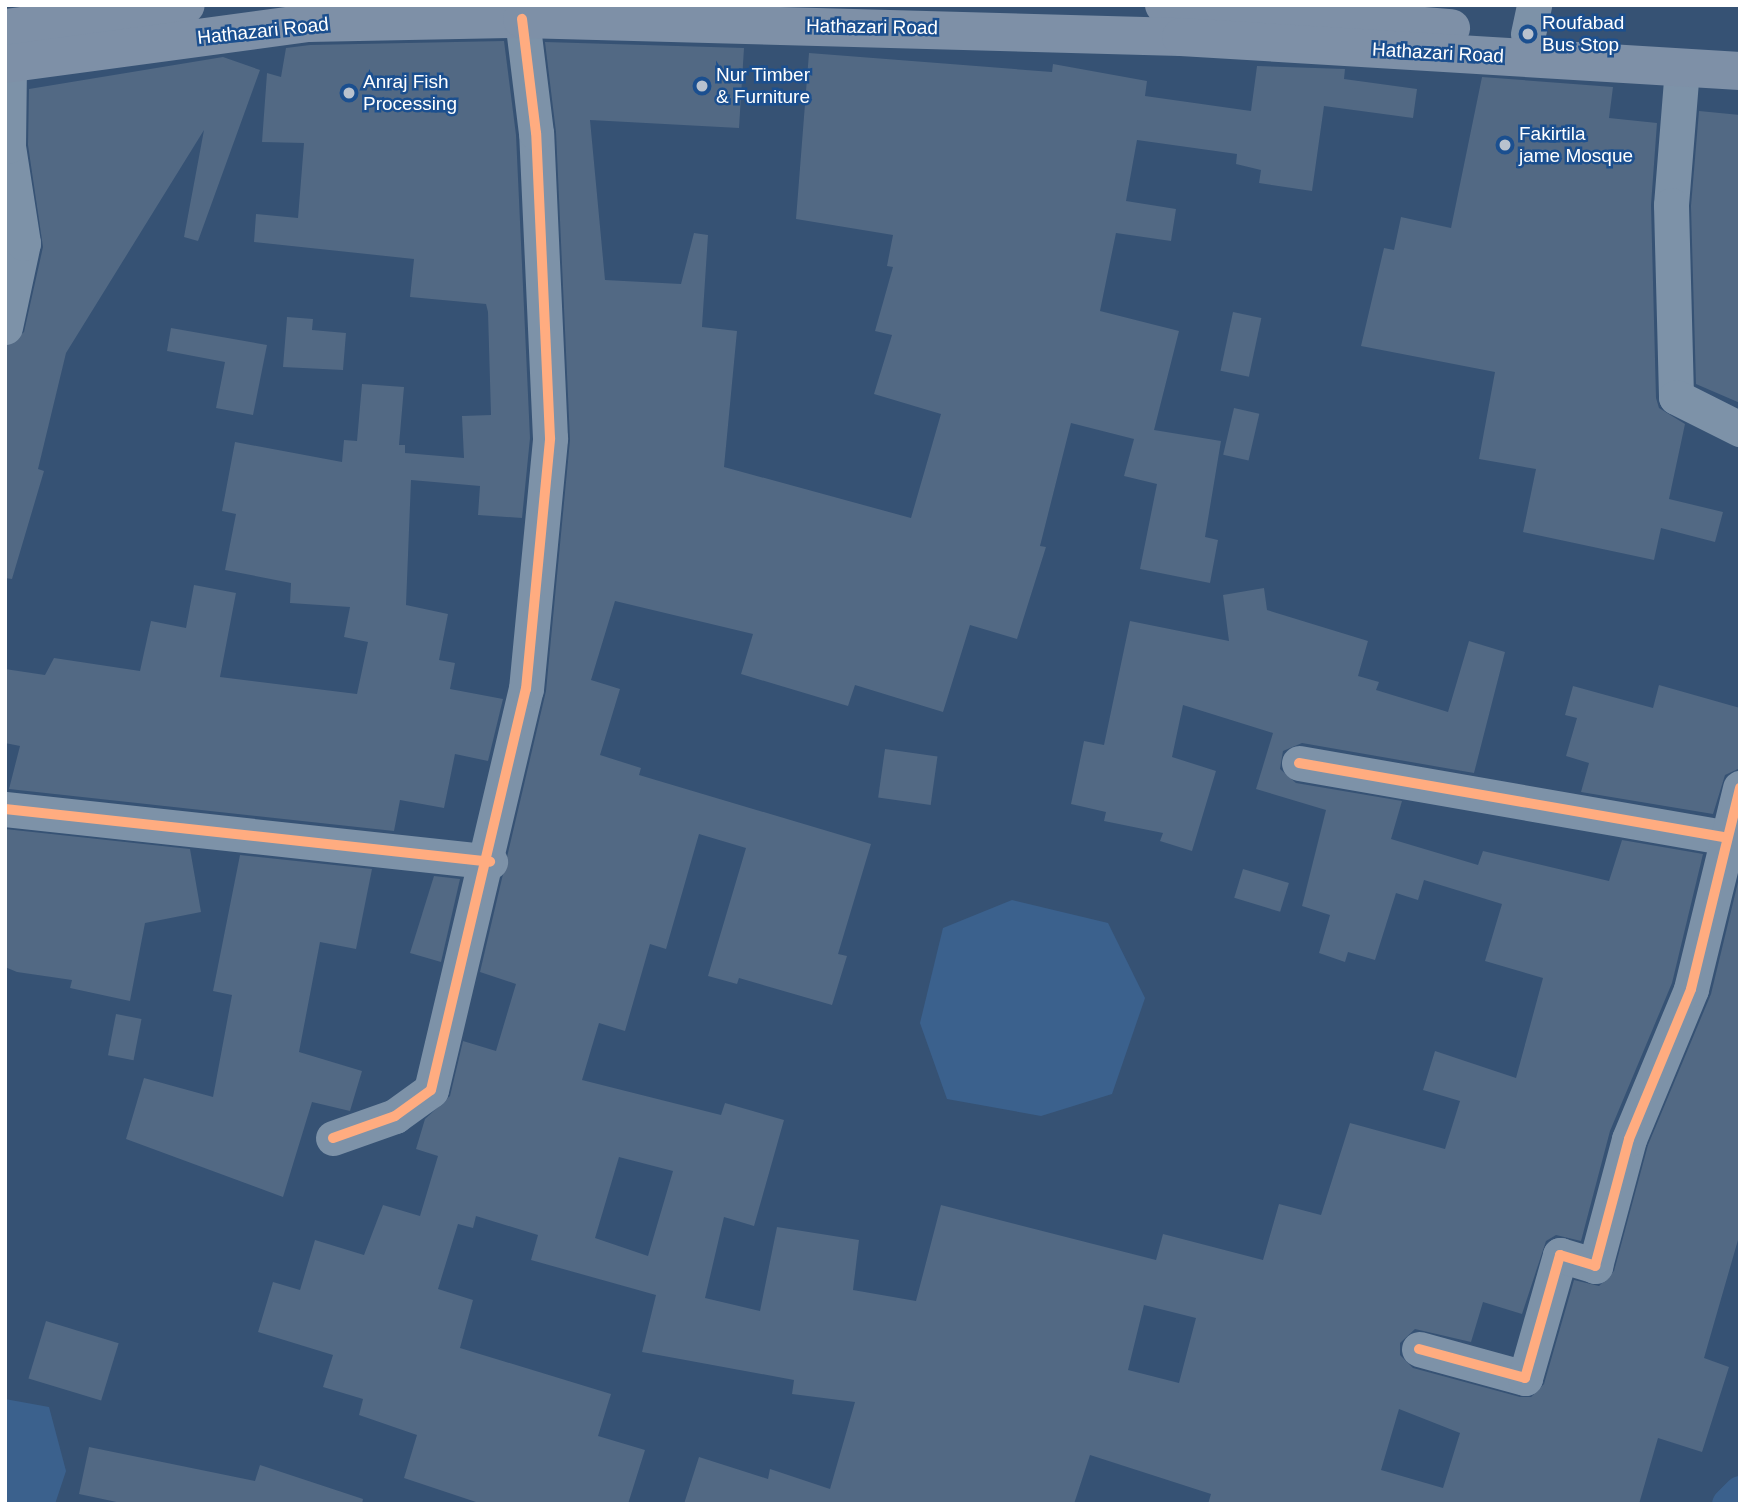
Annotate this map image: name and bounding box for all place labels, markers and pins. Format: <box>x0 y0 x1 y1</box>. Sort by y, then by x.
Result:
place label: Roufabad Bus Stop <box>1542 12 1624 56</box>
marker: Roufabad Bus Stop <box>1520 26 1536 42</box>
place label: Nur Timber & Furniture <box>716 64 810 108</box>
place label: Anraj Fish Processing <box>363 71 457 115</box>
marker: Nur Timber & Furniture <box>694 78 710 94</box>
marker: Anraj Fish Processing <box>341 85 357 101</box>
place label: Fakirtila jame Mosque <box>1519 123 1633 167</box>
marker: Fakirtila jame Mosque <box>1497 137 1513 153</box>

